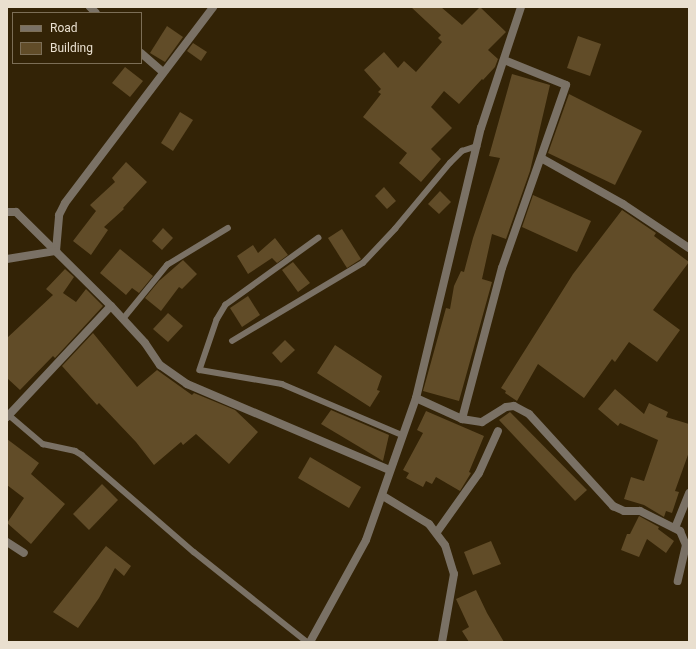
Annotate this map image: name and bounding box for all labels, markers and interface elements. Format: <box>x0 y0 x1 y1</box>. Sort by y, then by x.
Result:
legend <box>12 12 142 64</box>
text: Road <box>50 21 78 35</box>
text: Building <box>50 41 93 55</box>

